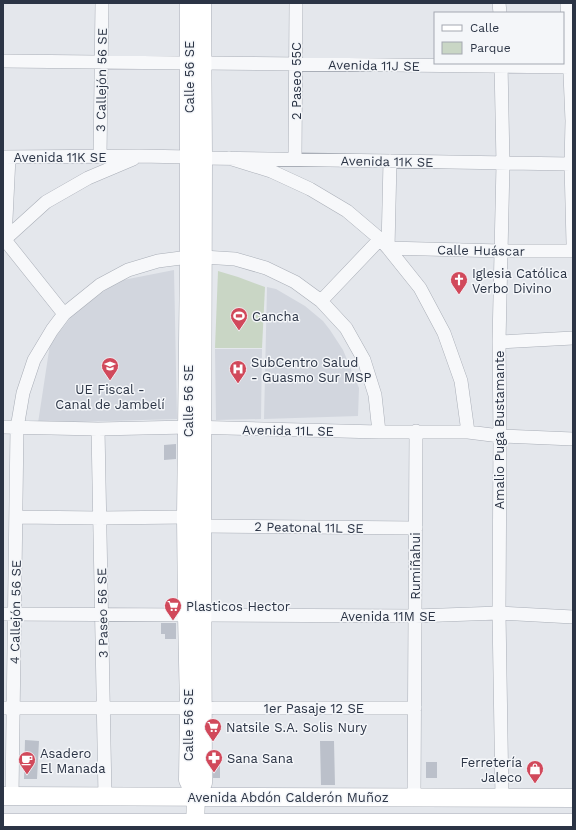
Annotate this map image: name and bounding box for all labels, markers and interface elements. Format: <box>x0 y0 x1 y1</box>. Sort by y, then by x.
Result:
legend <box>434 12 564 64</box>
text: Calle <box>470 21 499 35</box>
street label: 3 Callejón 56 SE <box>93 28 110 132</box>
street label: Calle 56 SE <box>182 41 197 113</box>
text: Parque <box>470 41 511 55</box>
street label: 2 Paseo 55C <box>289 42 304 120</box>
street label: Avenida 11J SE <box>328 57 420 74</box>
street label: Avenida 11K SE <box>14 150 106 165</box>
street label: Avenida 11K SE <box>340 153 434 170</box>
street label: Calle Huáscar <box>437 242 525 259</box>
place label: Iglesia Católica Verbo Divino <box>472 266 568 296</box>
church icon: Iglesia Católica Verbo Divino <box>449 270 469 295</box>
sports icon: Cancha <box>229 306 249 331</box>
place label: Cancha <box>252 309 300 324</box>
street label: Amalio Puga Bustamante <box>492 350 507 510</box>
place label: SubCentro Salud - Guasmo Sur MSP <box>251 355 371 385</box>
school or university icon: UE Fiscal - Canal de Jambelí <box>100 356 120 381</box>
hospital icon: SubCentro Salud - Guasmo Sur MSP <box>228 359 248 384</box>
street label: Calle 56 SE <box>181 365 196 437</box>
place label: UE Fiscal - Canal de Jambelí <box>55 382 165 412</box>
street label: Avenida 11L SE <box>242 422 334 439</box>
street label: 2 Peatonal 11L SE <box>254 519 364 536</box>
street label: Rumiñahui <box>408 532 423 600</box>
street label: 4 Callejón 56 SE <box>7 560 24 664</box>
street label: 3 Paseo 56 SE <box>94 568 111 658</box>
supermarket icon: Plasticos Hector <box>163 596 183 621</box>
place label: Plasticos Hector <box>186 599 290 614</box>
street label: Avenida 11M SE <box>340 609 436 624</box>
street label: Calle 56 SE <box>181 689 196 761</box>
street label: 1er Pasaje 12 SE <box>264 701 364 716</box>
supermarket icon: Natsile S.A. Solis Nury <box>203 717 223 742</box>
place label: Natsile S.A. Solis Nury <box>226 720 367 735</box>
place label: Asadero El Manada <box>40 746 106 776</box>
pharmacy icon: Sana Sana <box>204 748 224 773</box>
cafe icon: Asadero El Manada <box>17 750 37 775</box>
place label: Sana Sana <box>227 751 294 766</box>
place label: Ferretería Jaleco <box>461 755 523 785</box>
shop icon: Ferretería Jaleco <box>525 759 545 784</box>
street label: Avenida Abdón Calderón Muñoz <box>187 790 389 805</box>

